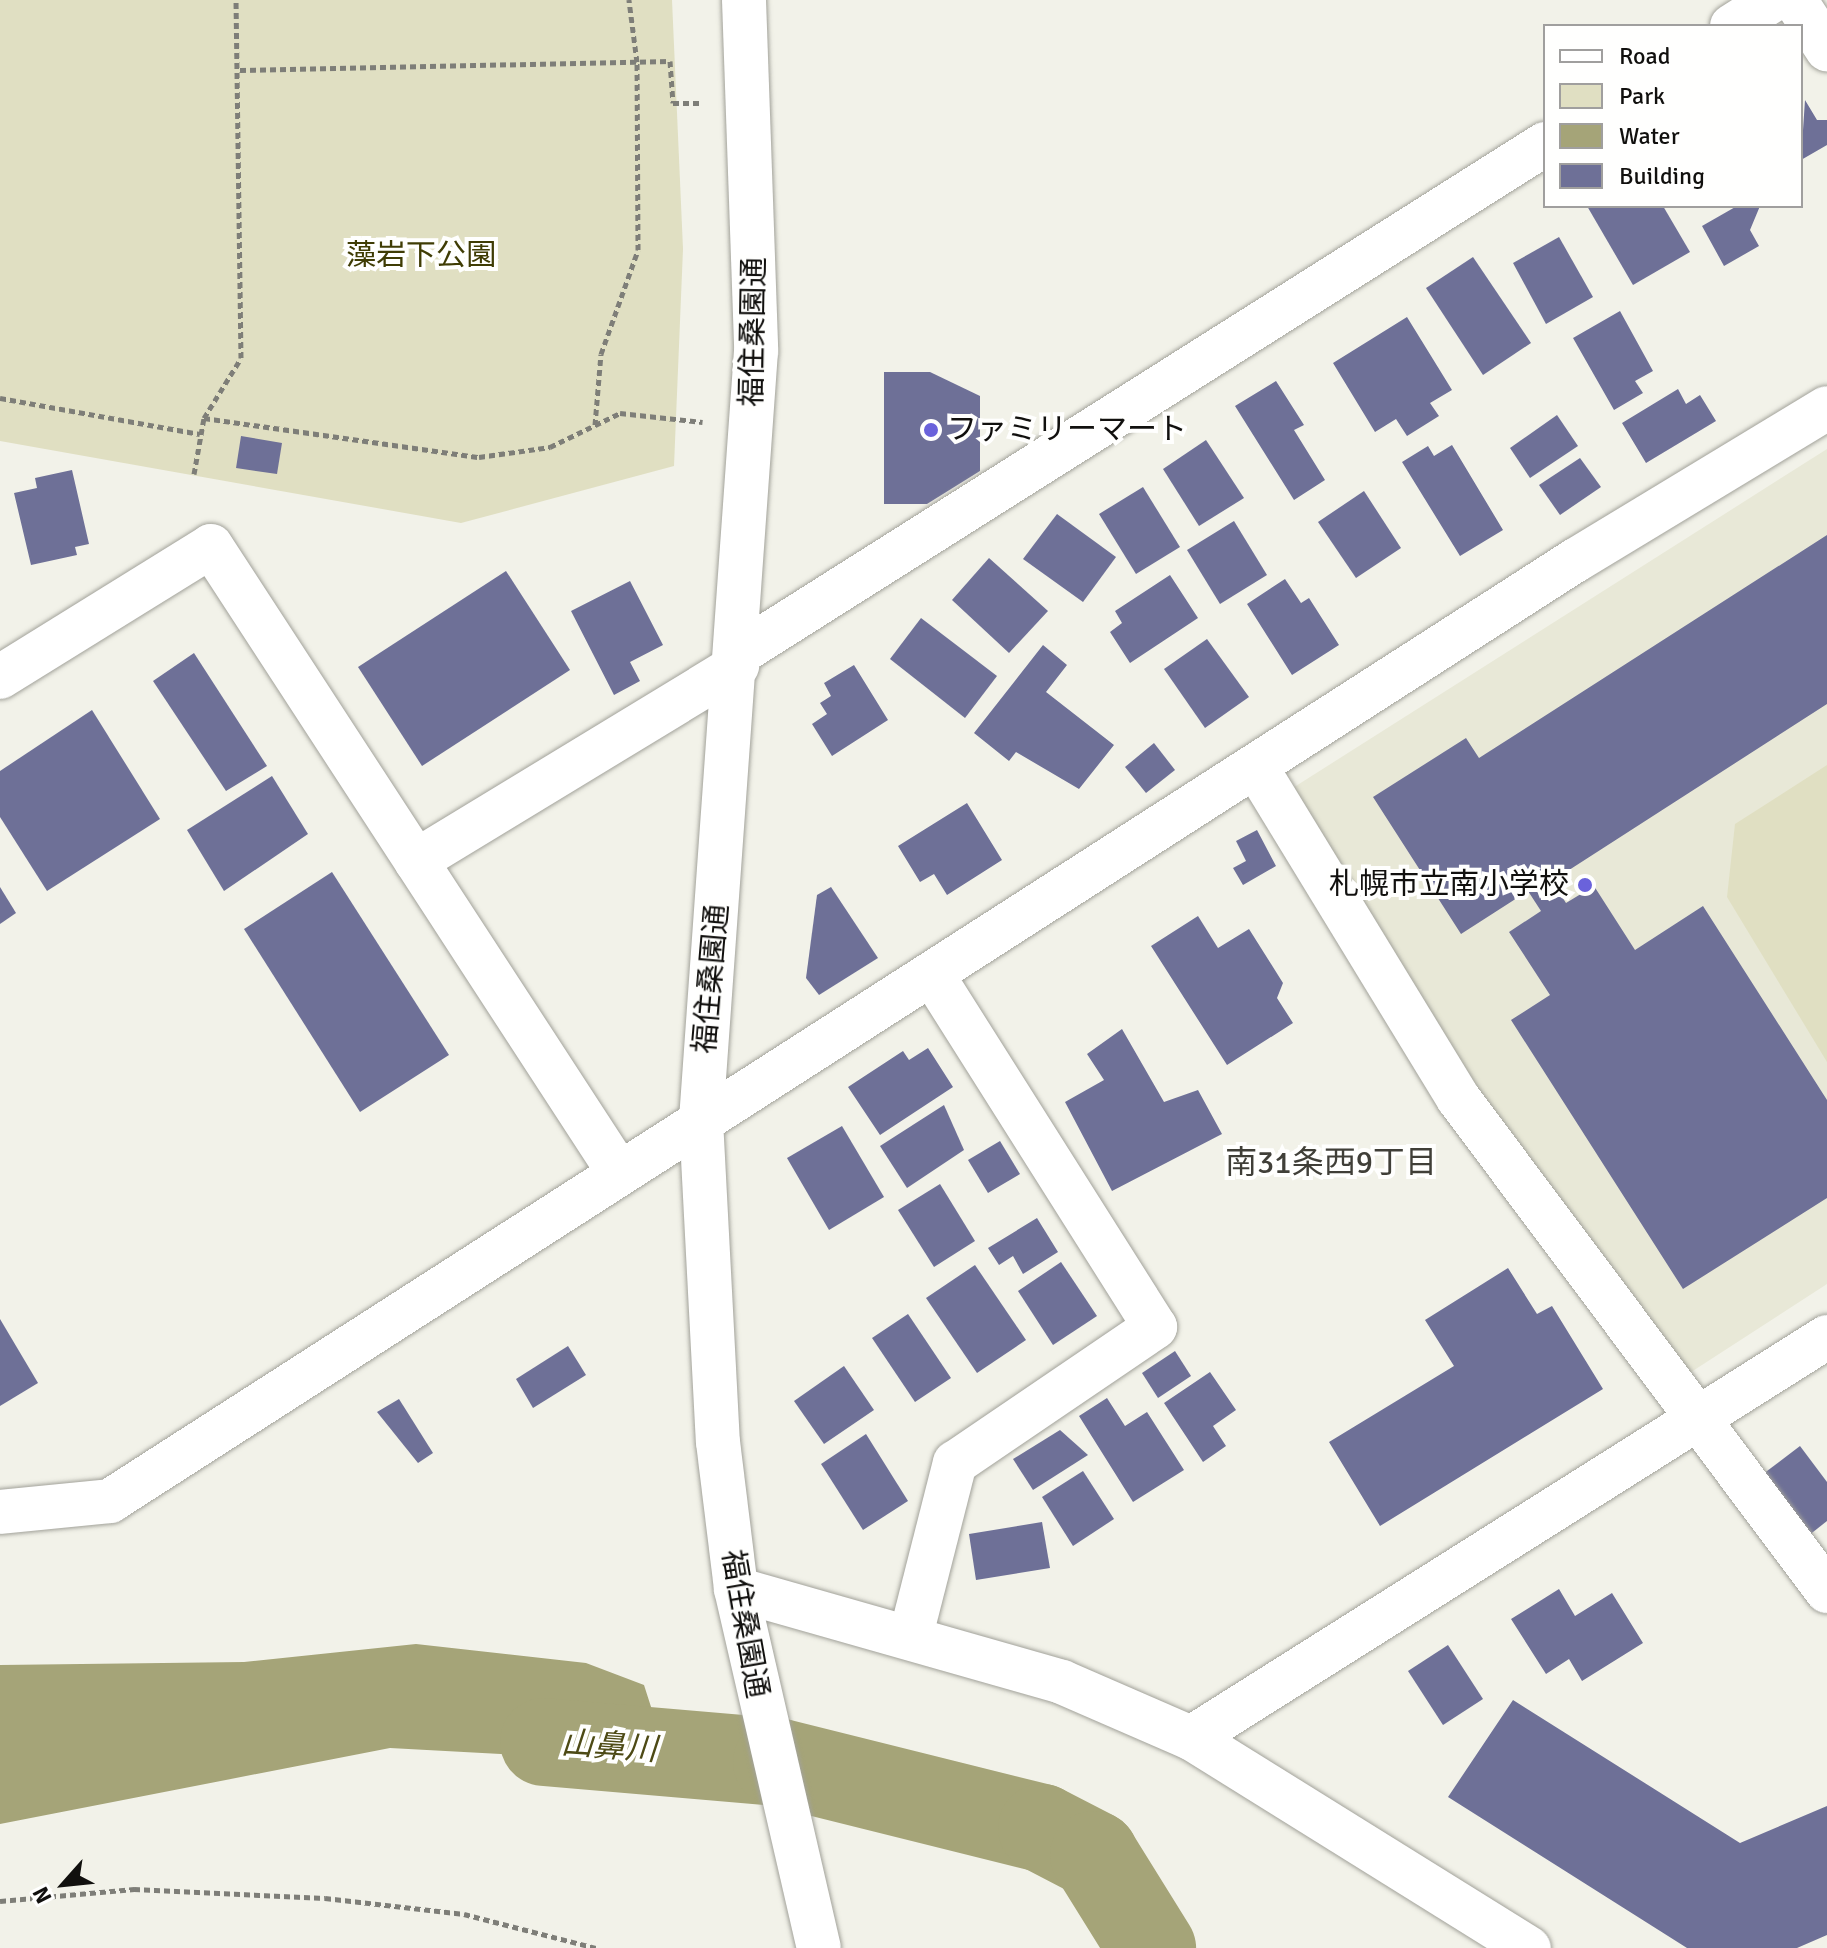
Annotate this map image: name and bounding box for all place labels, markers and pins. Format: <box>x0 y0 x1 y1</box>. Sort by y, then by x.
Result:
place label: ファミリーマート <box>947 412 1187 448</box>
marker: ファミリーマート <box>922 421 940 439</box>
place label: 札幌市立南小学校 <box>1329 867 1569 903</box>
marker: 札幌市立南小学校 <box>1576 876 1594 894</box>

